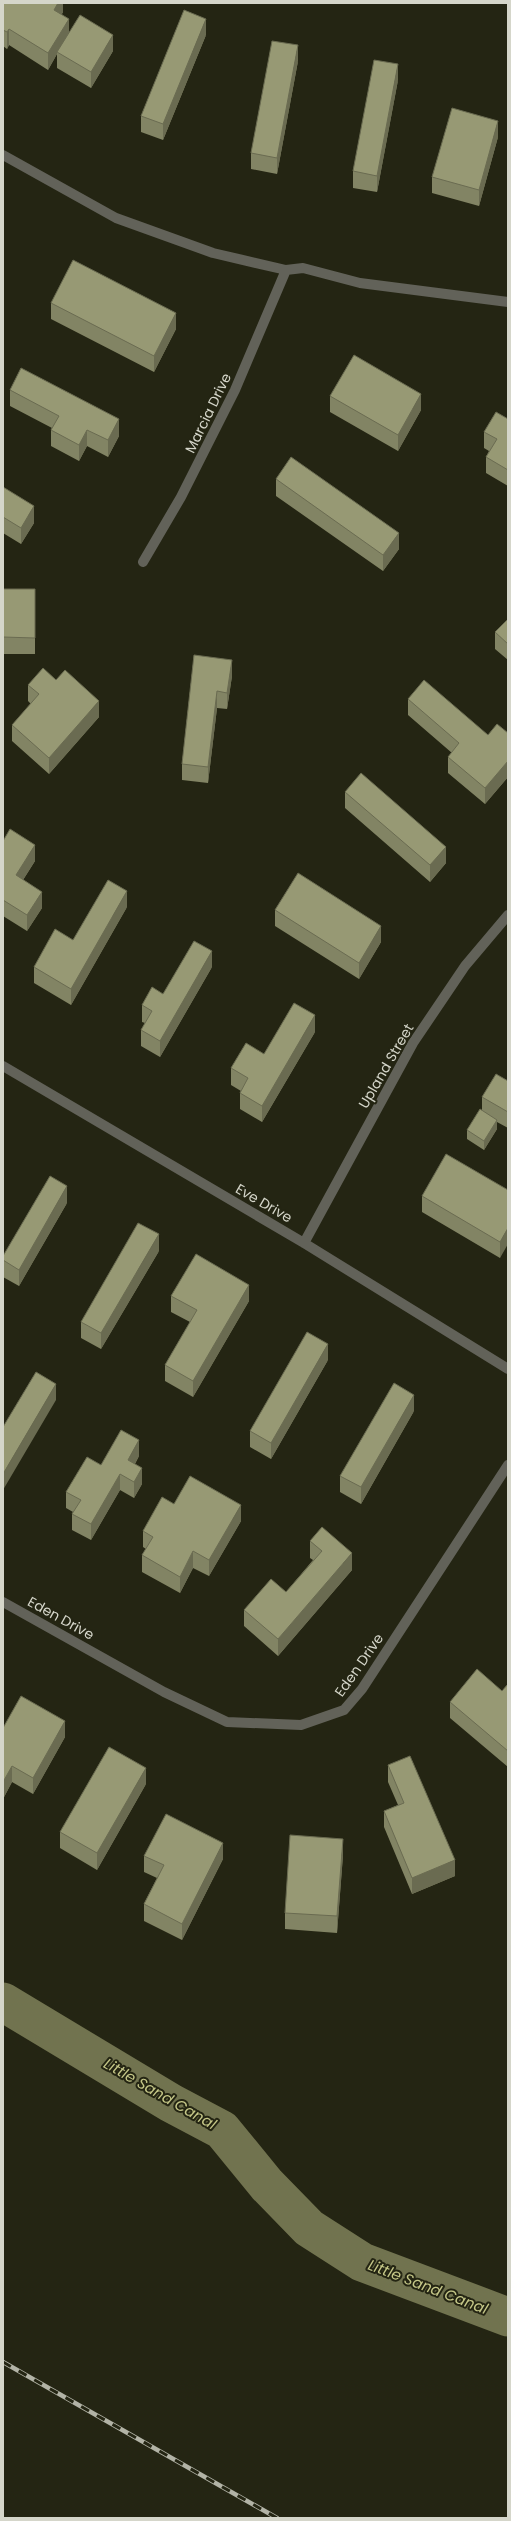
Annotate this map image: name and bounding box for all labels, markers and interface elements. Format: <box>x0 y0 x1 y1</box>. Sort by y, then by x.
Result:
street label: Marcia Drive <box>180 369 236 456</box>
street label: Upland Street <box>354 1020 418 1112</box>
street label: Eve Drive <box>232 1179 296 1227</box>
street label: Eden Drive <box>24 1592 98 1645</box>
street label: Eden Drive <box>330 1629 388 1701</box>
water label: Little Sand Canal <box>100 2053 221 2135</box>
water label: Little Sand Canal <box>365 2254 491 2319</box>

